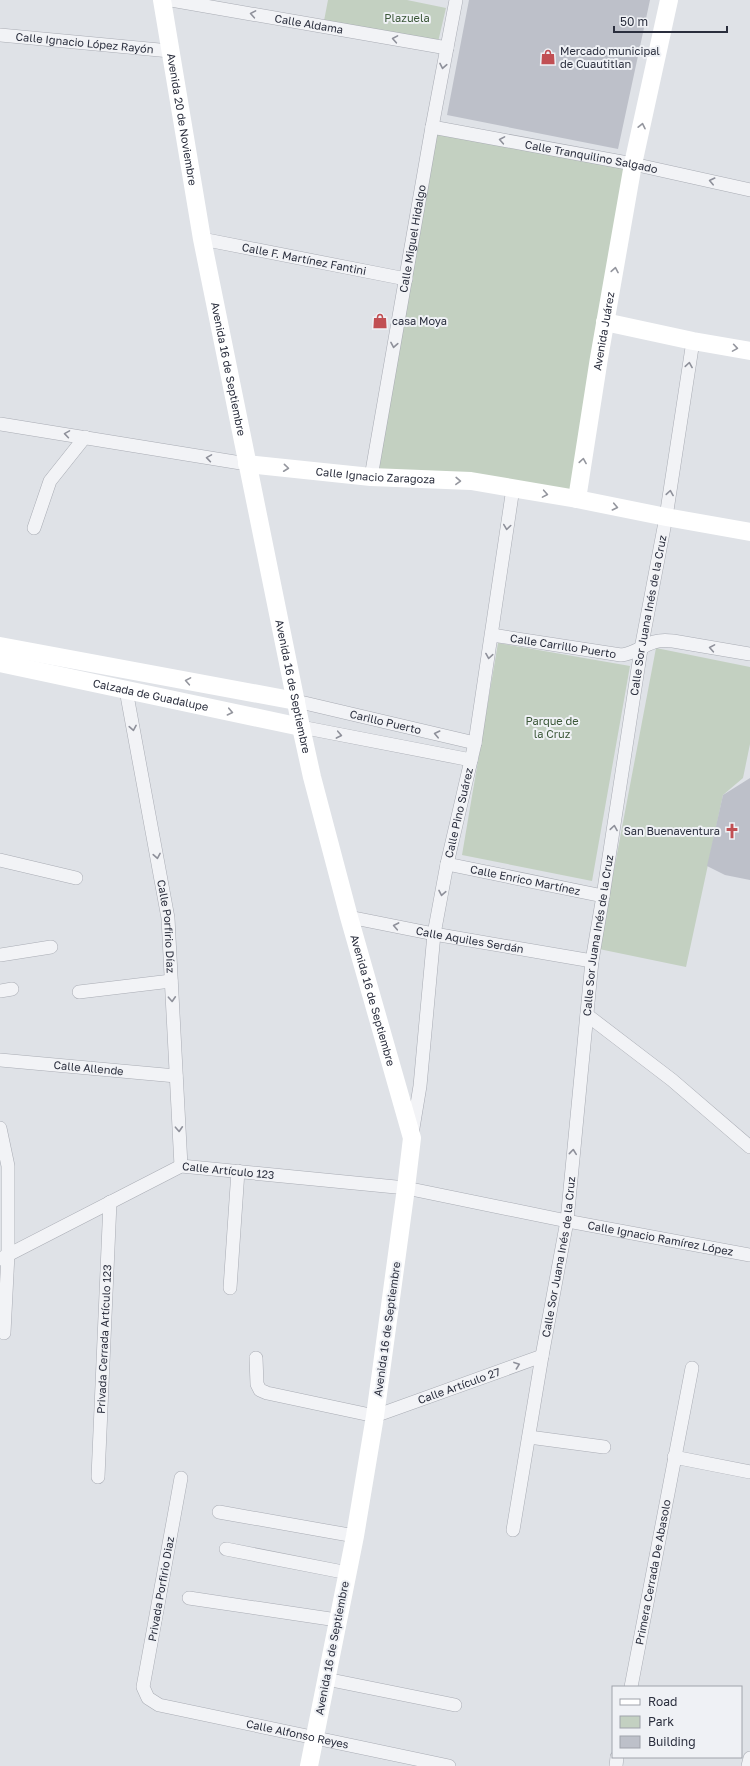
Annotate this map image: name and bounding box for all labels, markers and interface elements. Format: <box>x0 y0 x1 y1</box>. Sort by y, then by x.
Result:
scale bar <box>614 8 727 34</box>
one-way arrow <box>250 10 256 19</box>
street label: Calle Aldama <box>274 11 344 36</box>
park label: Plazuela <box>384 11 430 24</box>
text: 50 m <box>620 14 648 29</box>
street label: Calle Ignacio López Rayón <box>15 30 154 55</box>
one-way arrow <box>392 35 398 43</box>
place label: Mercado municipal de Cuautitlan <box>560 44 660 70</box>
shop icon: Mercado municipal de Cuautitlan <box>539 48 557 66</box>
street label: Avenida 20 de Noviembre <box>165 52 200 186</box>
one-way arrow <box>440 63 448 69</box>
one-way arrow <box>637 123 645 129</box>
one-way arrow <box>499 136 505 145</box>
street label: Calle Tranquilino Salgado <box>524 137 659 175</box>
one-way arrow <box>709 178 715 186</box>
street label: Calle Miguel Hidalgo <box>396 183 428 294</box>
street label: Calle F. Martínez Fantini <box>241 240 368 277</box>
one-way arrow <box>610 267 618 273</box>
street label: Avenida Juárez <box>590 290 617 371</box>
street label: Avenida 16 de Septiembre <box>209 301 249 437</box>
shop icon: casa Moya <box>371 312 389 330</box>
place label: casa Moya <box>392 314 447 327</box>
one-way arrow <box>391 342 399 349</box>
one-way arrow <box>732 343 738 352</box>
one-way arrow <box>684 362 693 368</box>
one-way arrow <box>64 430 70 439</box>
one-way arrow <box>206 454 212 462</box>
one-way arrow <box>578 458 587 464</box>
one-way arrow <box>283 463 289 472</box>
street label: Calle Ignacio Zaragoza <box>315 464 435 486</box>
one-way arrow <box>455 476 461 485</box>
one-way arrow <box>542 489 548 498</box>
one-way arrow <box>665 490 674 496</box>
one-way arrow <box>612 502 618 511</box>
one-way arrow <box>503 524 512 530</box>
street label: Calle Sor Juana Inés de la Cruz <box>627 534 669 697</box>
street label: Avenida 16 de Septiembre <box>273 618 314 755</box>
street label: Calle Carrillo Puerto <box>509 631 618 660</box>
one-way arrow <box>708 644 715 652</box>
one-way arrow <box>485 653 494 659</box>
street label: Calzada de Guadalupe <box>92 676 210 713</box>
one-way arrow <box>185 677 191 686</box>
one-way arrow <box>227 707 233 715</box>
street label: Carillo Puerto <box>349 707 423 736</box>
park label: Parque de la Cruz <box>525 714 579 740</box>
one-way arrow <box>128 725 137 731</box>
one-way arrow <box>336 730 342 738</box>
one-way arrow <box>434 731 440 739</box>
street label: Calle Pino Suárez <box>442 766 475 859</box>
church icon: San Buenaventura <box>723 822 741 840</box>
place label: San Buenaventura <box>624 824 720 837</box>
one-way arrow <box>609 825 618 831</box>
one-way arrow <box>152 853 160 859</box>
street label: Calle Sor Juana Inés de la Cruz <box>580 853 615 1017</box>
street label: Calle Enrico Martínez <box>469 862 582 897</box>
street label: Calle Porfirio Díaz <box>155 878 178 974</box>
one-way arrow <box>438 890 447 896</box>
one-way arrow <box>393 923 399 931</box>
street label: Calle Aquiles Serdán <box>415 924 525 955</box>
street label: Avenida 16 de Septiembre <box>348 933 398 1068</box>
one-way arrow <box>168 996 177 1002</box>
street label: Calle Allende <box>53 1058 124 1077</box>
one-way arrow <box>175 1126 184 1132</box>
one-way arrow <box>569 1149 578 1155</box>
street label: Calle Artículo 123 <box>182 1159 275 1181</box>
street label: Calle Sor Juana Inés de la Cruz <box>539 1175 577 1338</box>
street label: Calle Ignacio Ramírez López <box>587 1218 735 1258</box>
street label: Avenida 16 de Septiembre <box>371 1261 402 1397</box>
street label: Privada Cerrada Artículo 123 <box>94 1264 113 1414</box>
one-way arrow <box>514 1361 521 1370</box>
street label: Calle Artículo 27 <box>416 1365 502 1406</box>
street label: Primera Cerrada De Abasolo <box>632 1498 673 1646</box>
street label: Privada Porfirio Diaz <box>145 1535 176 1642</box>
street label: Avenida 16 de Septiembre <box>312 1580 351 1716</box>
legend <box>612 1686 742 1758</box>
text: Road <box>648 1694 677 1709</box>
text: Park <box>648 1714 674 1729</box>
street label: Calle Alfonso Reyes <box>245 1717 350 1751</box>
text: Building <box>648 1734 696 1749</box>

